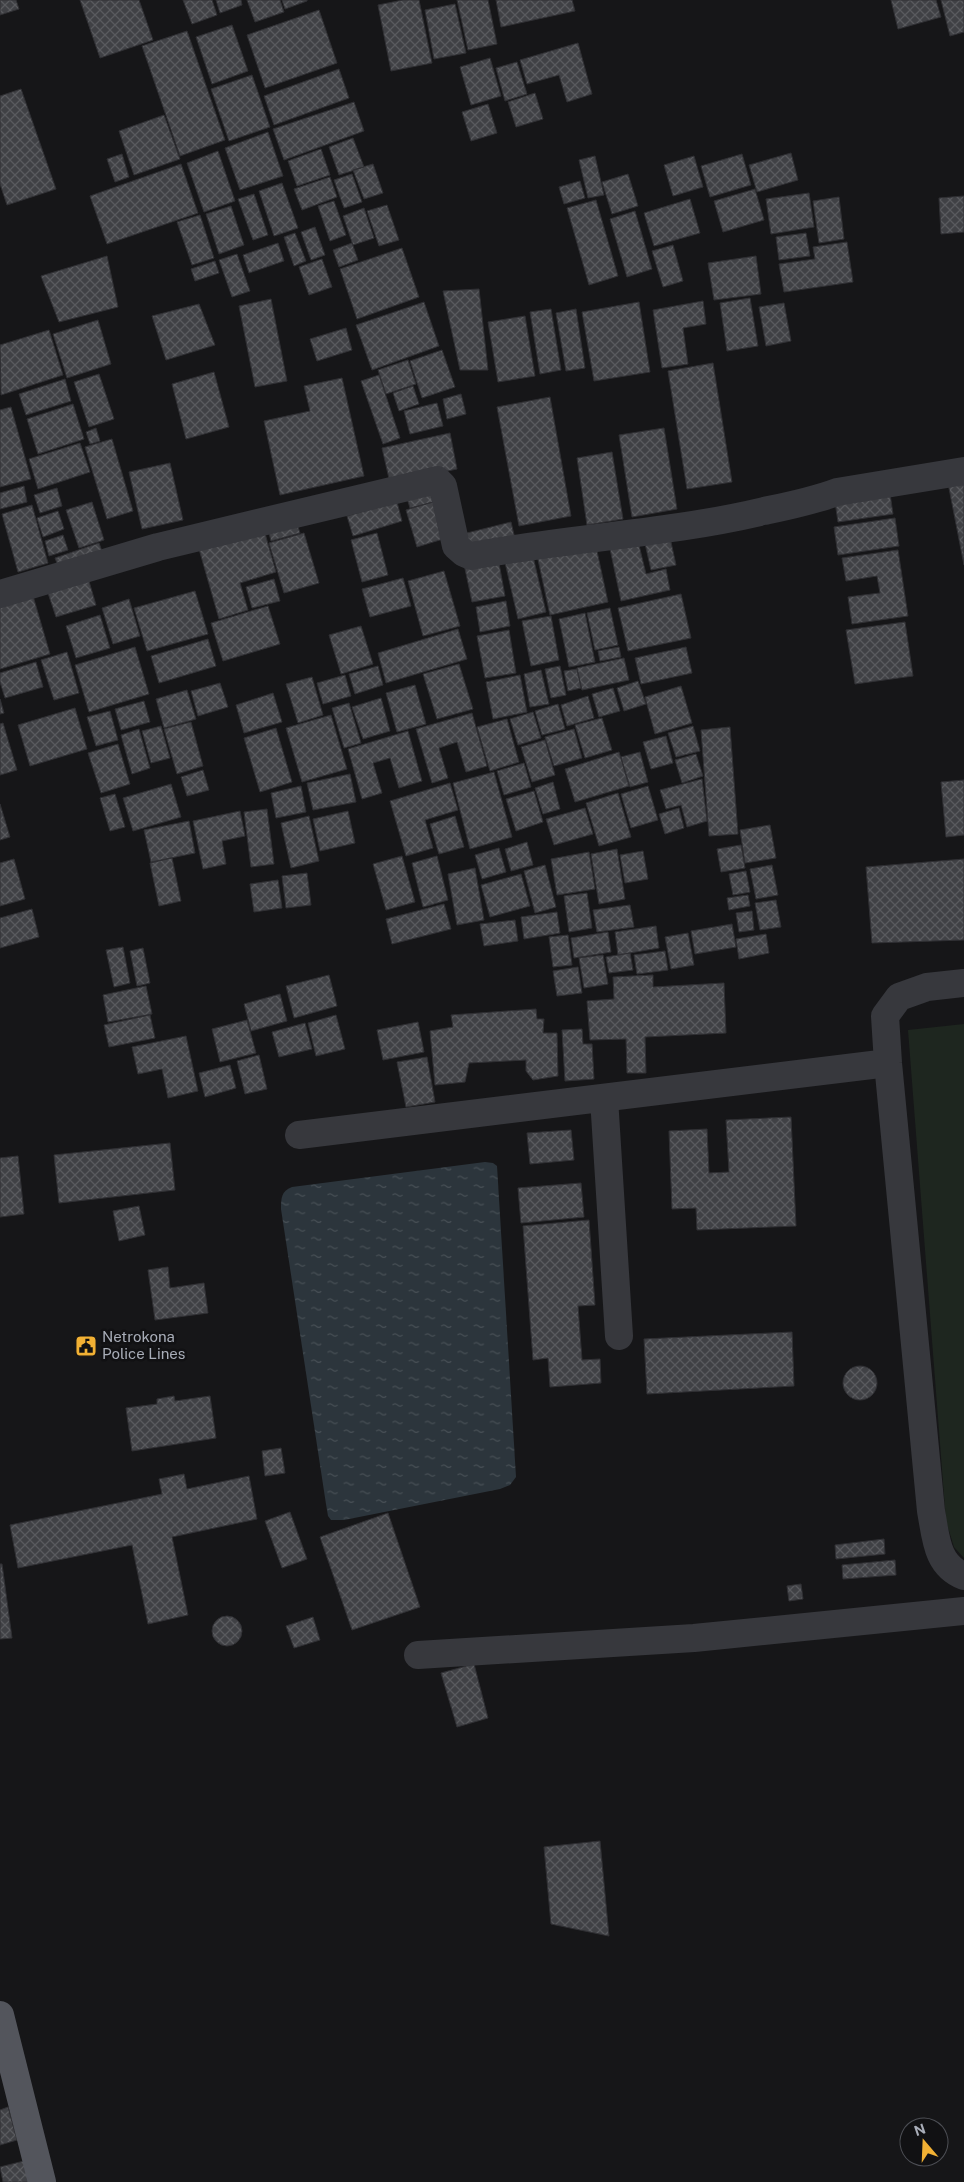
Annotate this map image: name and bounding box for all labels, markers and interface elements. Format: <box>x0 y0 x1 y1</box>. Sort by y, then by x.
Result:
place label: Netrokona Police Lines <box>102 1328 185 1362</box>
public building icon: Netrokona Police Lines <box>74 1334 98 1358</box>
north arrow <box>899 2117 949 2167</box>
text: N <box>912 2120 928 2139</box>

